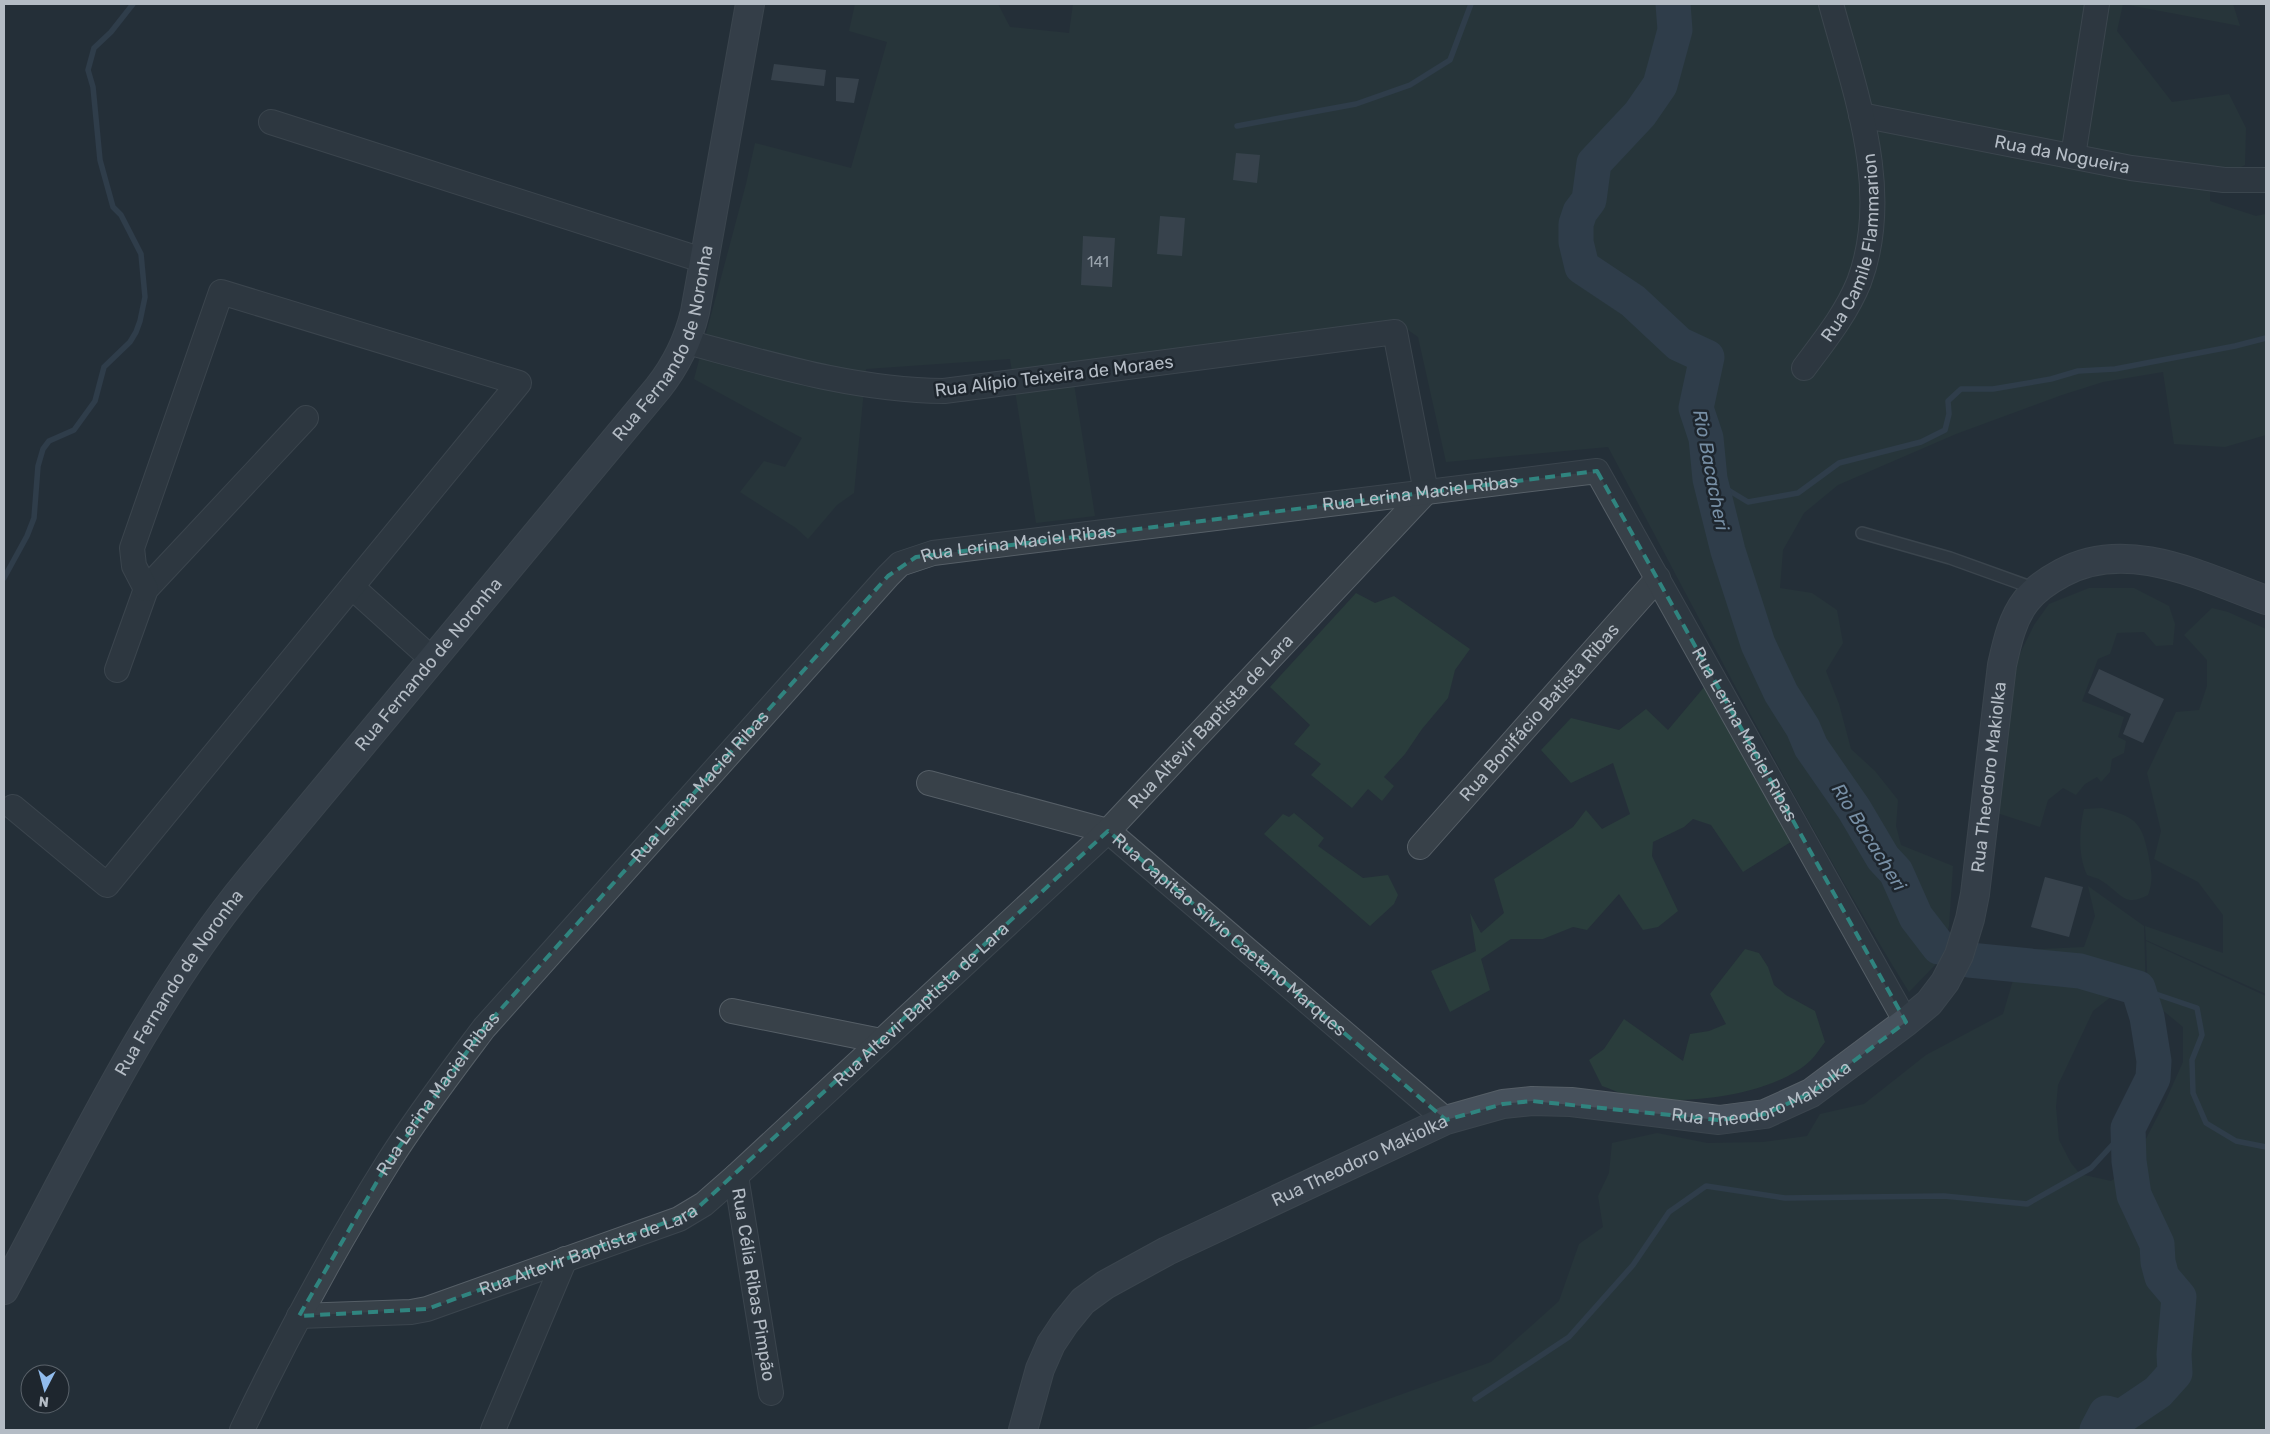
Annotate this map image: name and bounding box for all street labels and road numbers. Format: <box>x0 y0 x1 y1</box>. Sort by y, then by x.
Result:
street label: Rua da Nogueira <box>1993 130 2132 179</box>
street label: Rua Camile Flammarion <box>1816 152 1884 346</box>
street label: Rua Fernando de Noronha <box>608 243 718 445</box>
street label: Rua Alípio Teixeira de Moraes <box>933 350 1175 402</box>
street label: Rua Lerina Maciel Ribas <box>1321 470 1519 516</box>
street label: Rua Lerina Maciel Ribas <box>918 519 1117 567</box>
street label: Rua Fernando de Noronha <box>350 573 507 755</box>
street label: Rua Bonifácio Batista Ribas <box>1455 619 1624 806</box>
street label: Rua Altevir Baptista de Lara <box>1123 630 1298 814</box>
street label: Rua Lerina Maciel Ribas <box>1687 643 1802 825</box>
street label: Rua Theodoro Makiolka <box>1967 680 2011 874</box>
street label: Rua Lerina Maciel Ribas <box>626 706 774 867</box>
street label: Rua Capitão Sílvio Caetano Marques <box>1108 829 1351 1041</box>
street label: Rua Fernando de Noronha <box>110 885 248 1080</box>
street label: Rua Altevir Baptista de Lara <box>829 918 1013 1091</box>
street label: Rua Lerina Maciel Ribas <box>372 1007 504 1180</box>
street label: Rua Theodoro Makiolka <box>1670 1056 1855 1131</box>
street label: Rua Theodoro Makiolka <box>1268 1110 1451 1211</box>
street label: Rua Célia Ribas Pimpão <box>727 1186 780 1383</box>
street label: Rua Altevir Baptista de Lara <box>476 1199 702 1301</box>

